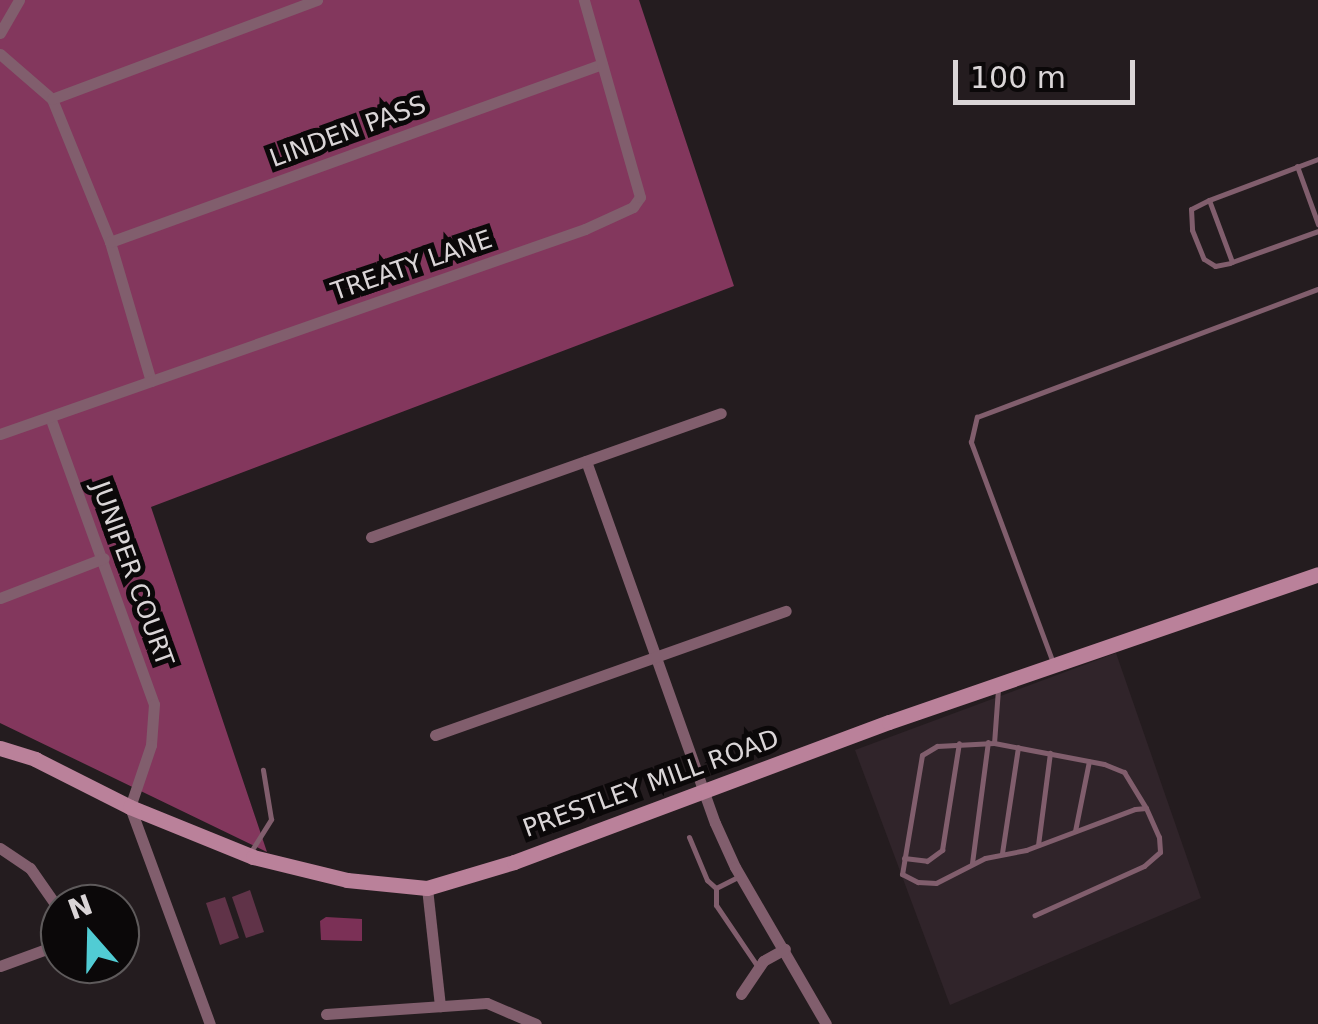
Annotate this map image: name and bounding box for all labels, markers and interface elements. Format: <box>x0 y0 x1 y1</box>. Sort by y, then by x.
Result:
scale bar <box>958 40 1140 102</box>
text: 100 m <box>970 60 1066 95</box>
street label: LINDEN PASS <box>266 90 430 174</box>
street label: TREATY LANE <box>328 224 496 308</box>
street label: JUNIPER COURT <box>85 478 179 670</box>
street label: PRESTLEY MILL ROAD <box>519 724 783 844</box>
north arrow <box>40 884 140 984</box>
text: N <box>64 888 97 927</box>

